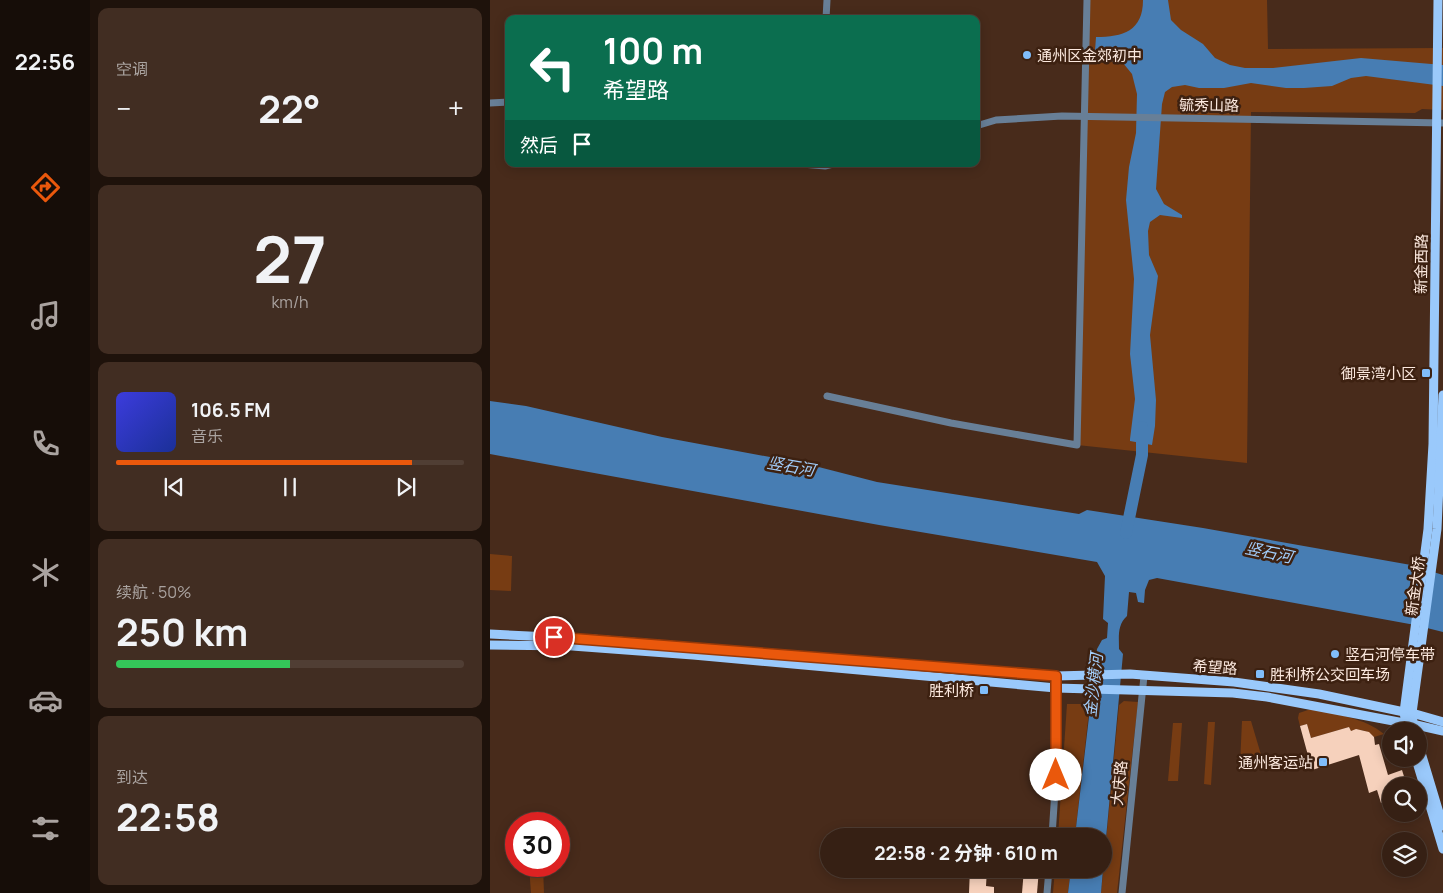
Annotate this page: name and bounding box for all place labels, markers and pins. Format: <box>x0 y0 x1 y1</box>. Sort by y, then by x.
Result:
place label: 通州区金郊初中 <box>1037 45 1142 66</box>
marker: 通州区金郊初中 <box>1021 49 1033 61</box>
place label: 御景湾小区 <box>1341 363 1416 384</box>
marker: 御景湾小区 <box>1420 367 1432 379</box>
pin <box>533 616 575 658</box>
place label: 竖石河停车带 <box>1345 644 1435 665</box>
marker: 竖石河停车带 <box>1329 648 1341 660</box>
place label: 胜利桥公交回车场 <box>1270 664 1390 685</box>
marker: 胜利桥公交回车场 <box>1254 668 1266 680</box>
place label: 胜利桥 <box>929 680 974 701</box>
marker: 胜利桥 <box>978 684 990 696</box>
place label: 通州客运站 <box>1238 752 1313 773</box>
marker: 通州客运站 <box>1317 756 1329 768</box>

